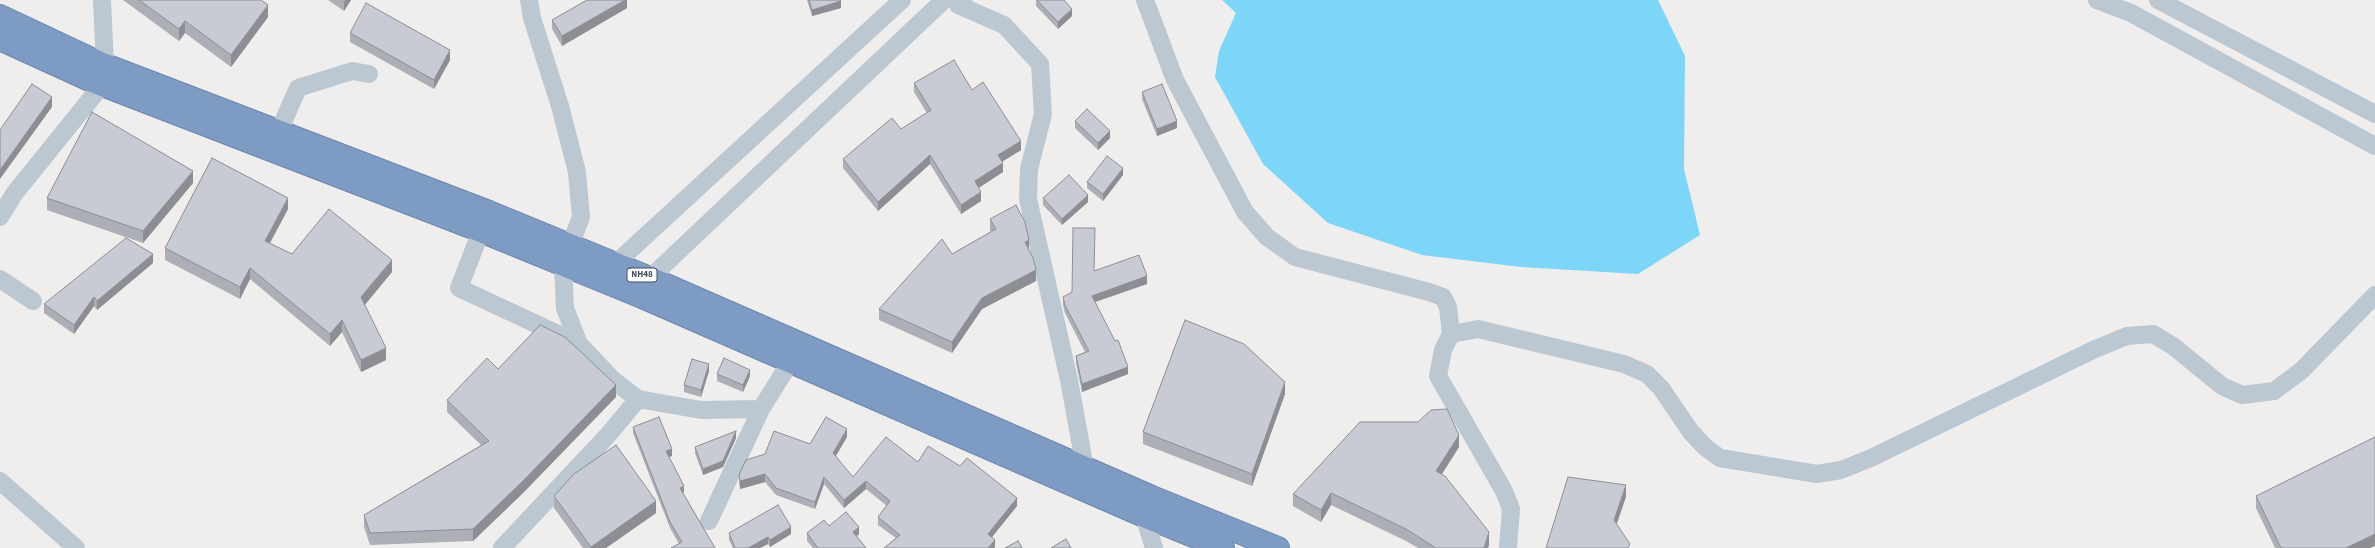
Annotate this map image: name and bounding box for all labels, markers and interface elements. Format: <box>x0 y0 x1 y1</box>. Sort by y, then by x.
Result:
road number: NH48 <box>627 268 657 282</box>

